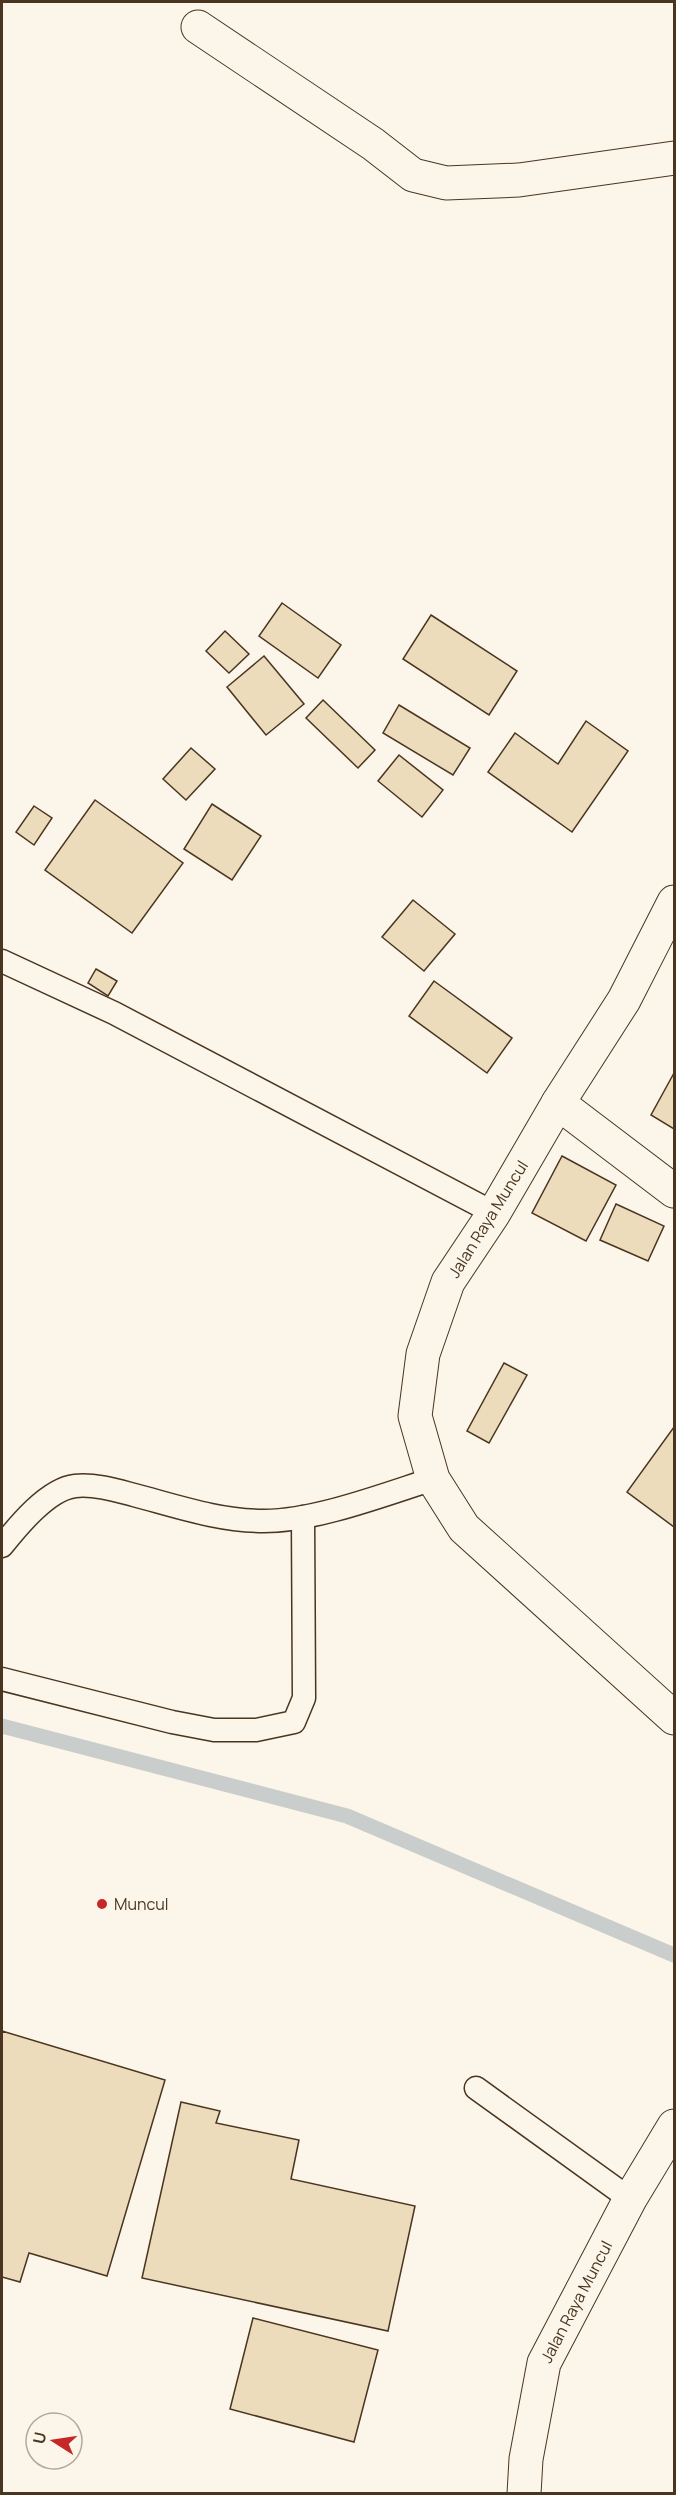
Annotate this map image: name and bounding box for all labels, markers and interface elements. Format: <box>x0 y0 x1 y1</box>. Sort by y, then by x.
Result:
street label: Jalan Raya Muncul <box>443 1156 533 1282</box>
place label: Muncul <box>114 1893 169 1915</box>
marker: Muncul <box>95 1897 109 1911</box>
street label: Jalan Raya Muncul <box>535 2237 617 2367</box>
north arrow <box>24 2411 84 2471</box>
text: U <box>27 2430 51 2446</box>

